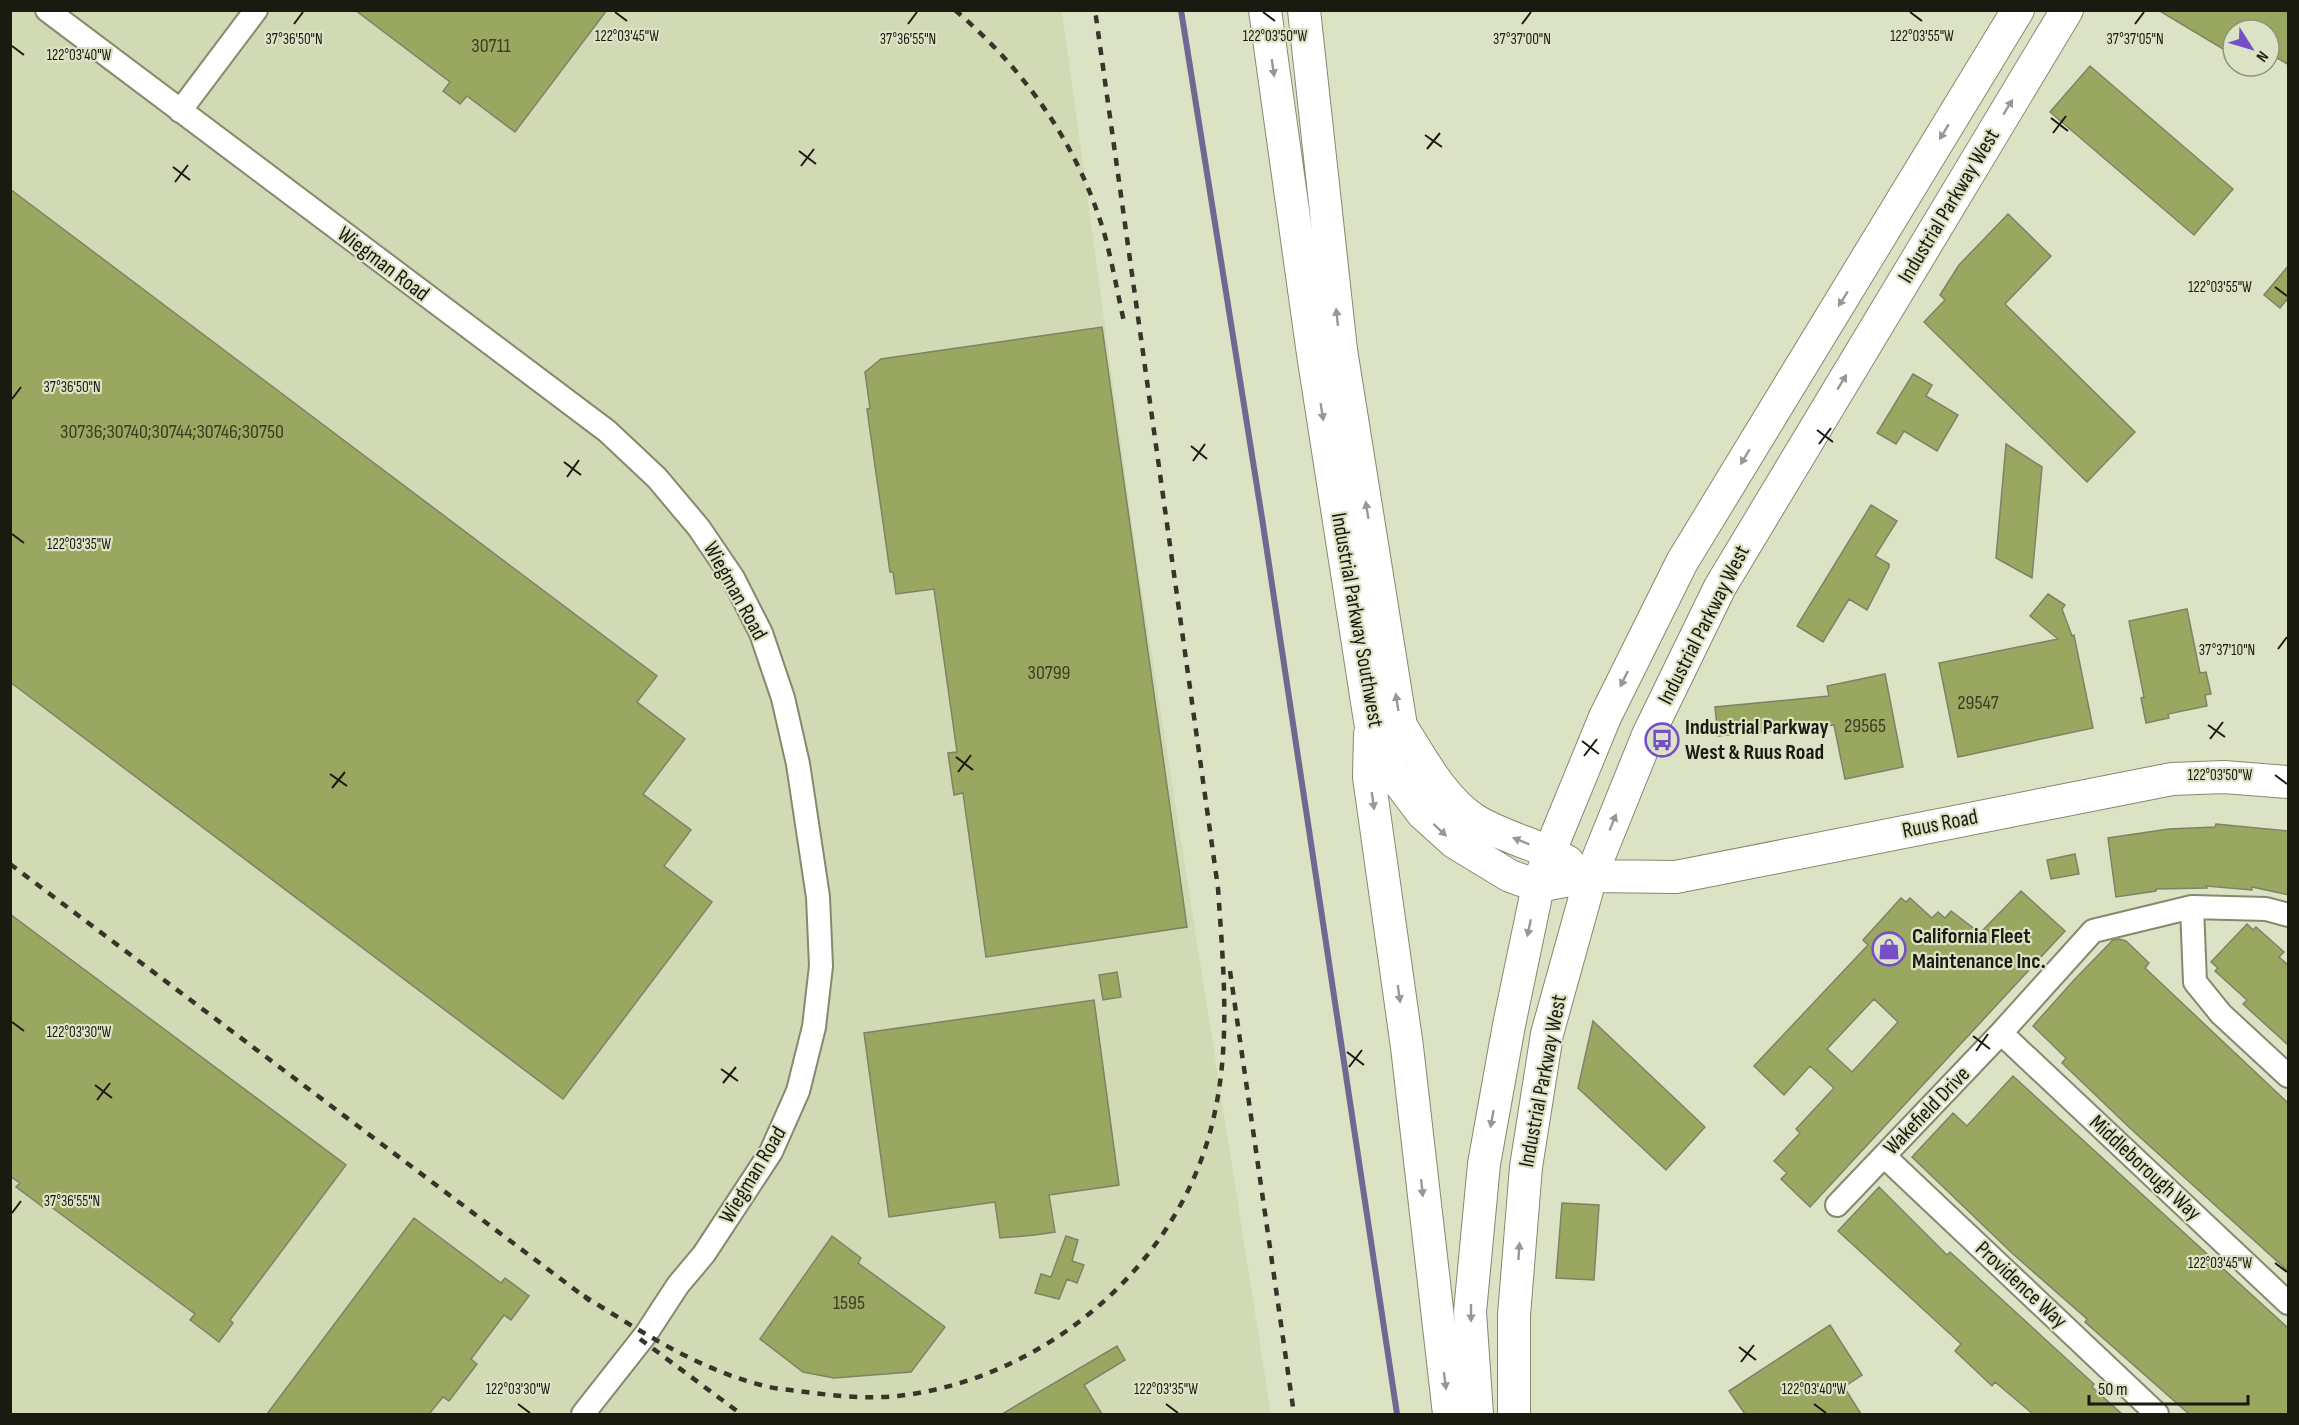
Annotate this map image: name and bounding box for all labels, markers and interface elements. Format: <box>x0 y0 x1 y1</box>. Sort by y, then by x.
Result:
north arrow <box>2221 18 2281 78</box>
text: 122°03'45"W <box>595 27 659 46</box>
text: 122°03'50"W <box>1243 27 1307 46</box>
text: 122°03'55"W <box>1890 27 1954 46</box>
text: 37°36'50"N <box>265 30 323 49</box>
text: 37°36'55"N <box>880 30 936 49</box>
text: 37°37'00"N <box>1493 30 1551 49</box>
text: 37°37'05"N <box>2106 30 2164 49</box>
house number: 30711 <box>471 34 511 58</box>
text: 122°03'40"W <box>47 46 112 65</box>
text: N <box>2252 47 2272 65</box>
one-way arrow <box>1269 59 1278 78</box>
one-way arrow <box>2003 99 2014 115</box>
street label: Industrial Parkway West <box>1892 124 2006 288</box>
one-way arrow <box>1939 124 1950 140</box>
street label: Wiegman Road <box>332 221 434 307</box>
text: 122°03'55"W <box>2188 278 2252 297</box>
one-way arrow <box>1837 291 1848 307</box>
one-way arrow <box>1333 307 1342 326</box>
one-way arrow <box>1837 373 1847 390</box>
text: 37°36'50"N <box>43 378 101 397</box>
one-way arrow <box>1317 402 1326 421</box>
house number: 30736;30740;30744;30746;30750 <box>60 420 284 444</box>
one-way arrow <box>1740 449 1751 465</box>
one-way arrow <box>1362 500 1371 519</box>
street label: Industrial Parkway Southwest <box>1325 511 1389 730</box>
text: 122°03'35"W <box>47 535 111 554</box>
street label: Wiegman Road <box>697 537 773 645</box>
street label: Industrial Parkway West <box>1652 541 1756 709</box>
text: 37°37'10"N <box>2199 641 2255 660</box>
house number: 30799 <box>1028 661 1070 685</box>
one-way arrow <box>1619 671 1628 688</box>
house number: 29547 <box>1957 691 1999 715</box>
one-way arrow <box>1393 692 1402 711</box>
place label: Industrial Parkway West & Ruus Road <box>1685 714 1829 766</box>
house number: 29565 <box>1844 714 1886 738</box>
bus stop icon: Industrial Parkway West & Ruus Road <box>1644 722 1680 758</box>
text: 122°03'50"W <box>2188 766 2252 785</box>
one-way arrow <box>1368 791 1377 810</box>
street label: Ruus Road <box>1900 803 1980 845</box>
one-way arrow <box>1609 813 1618 831</box>
one-way arrow <box>1433 823 1448 837</box>
one-way arrow <box>1512 836 1530 845</box>
one-way arrow <box>1524 919 1534 937</box>
place label: California Fleet Maintenance Inc. <box>1912 923 2046 975</box>
shop icon: California Fleet Maintenance Inc. <box>1871 931 1907 967</box>
one-way arrow <box>1395 985 1404 1004</box>
street label: Industrial Parkway West <box>1513 992 1573 1170</box>
text: 122°03'30"W <box>47 1023 112 1042</box>
street label: Wakefield Drive <box>1878 1061 1976 1161</box>
street label: Middleborough Way <box>2083 1109 2207 1227</box>
one-way arrow <box>1487 1110 1496 1129</box>
street label: Wiegman Road <box>714 1122 792 1228</box>
one-way arrow <box>1417 1178 1427 1197</box>
text: 37°36'55"N <box>44 1192 100 1211</box>
street label: Providence Way <box>1969 1236 2073 1335</box>
one-way arrow <box>1514 1242 1524 1261</box>
text: 122°03'45"W <box>2188 1254 2252 1273</box>
house number: 1595 <box>833 1291 865 1315</box>
one-way arrow <box>1466 1303 1476 1322</box>
scale bar <box>2089 1368 2248 1406</box>
one-way arrow <box>1440 1372 1450 1391</box>
text: 50 m <box>2098 1379 2128 1400</box>
text: 122°03'30"W <box>486 1380 551 1399</box>
text: 122°03'35"W <box>1134 1380 1198 1399</box>
text: 122°03'40"W <box>1782 1380 1847 1399</box>

